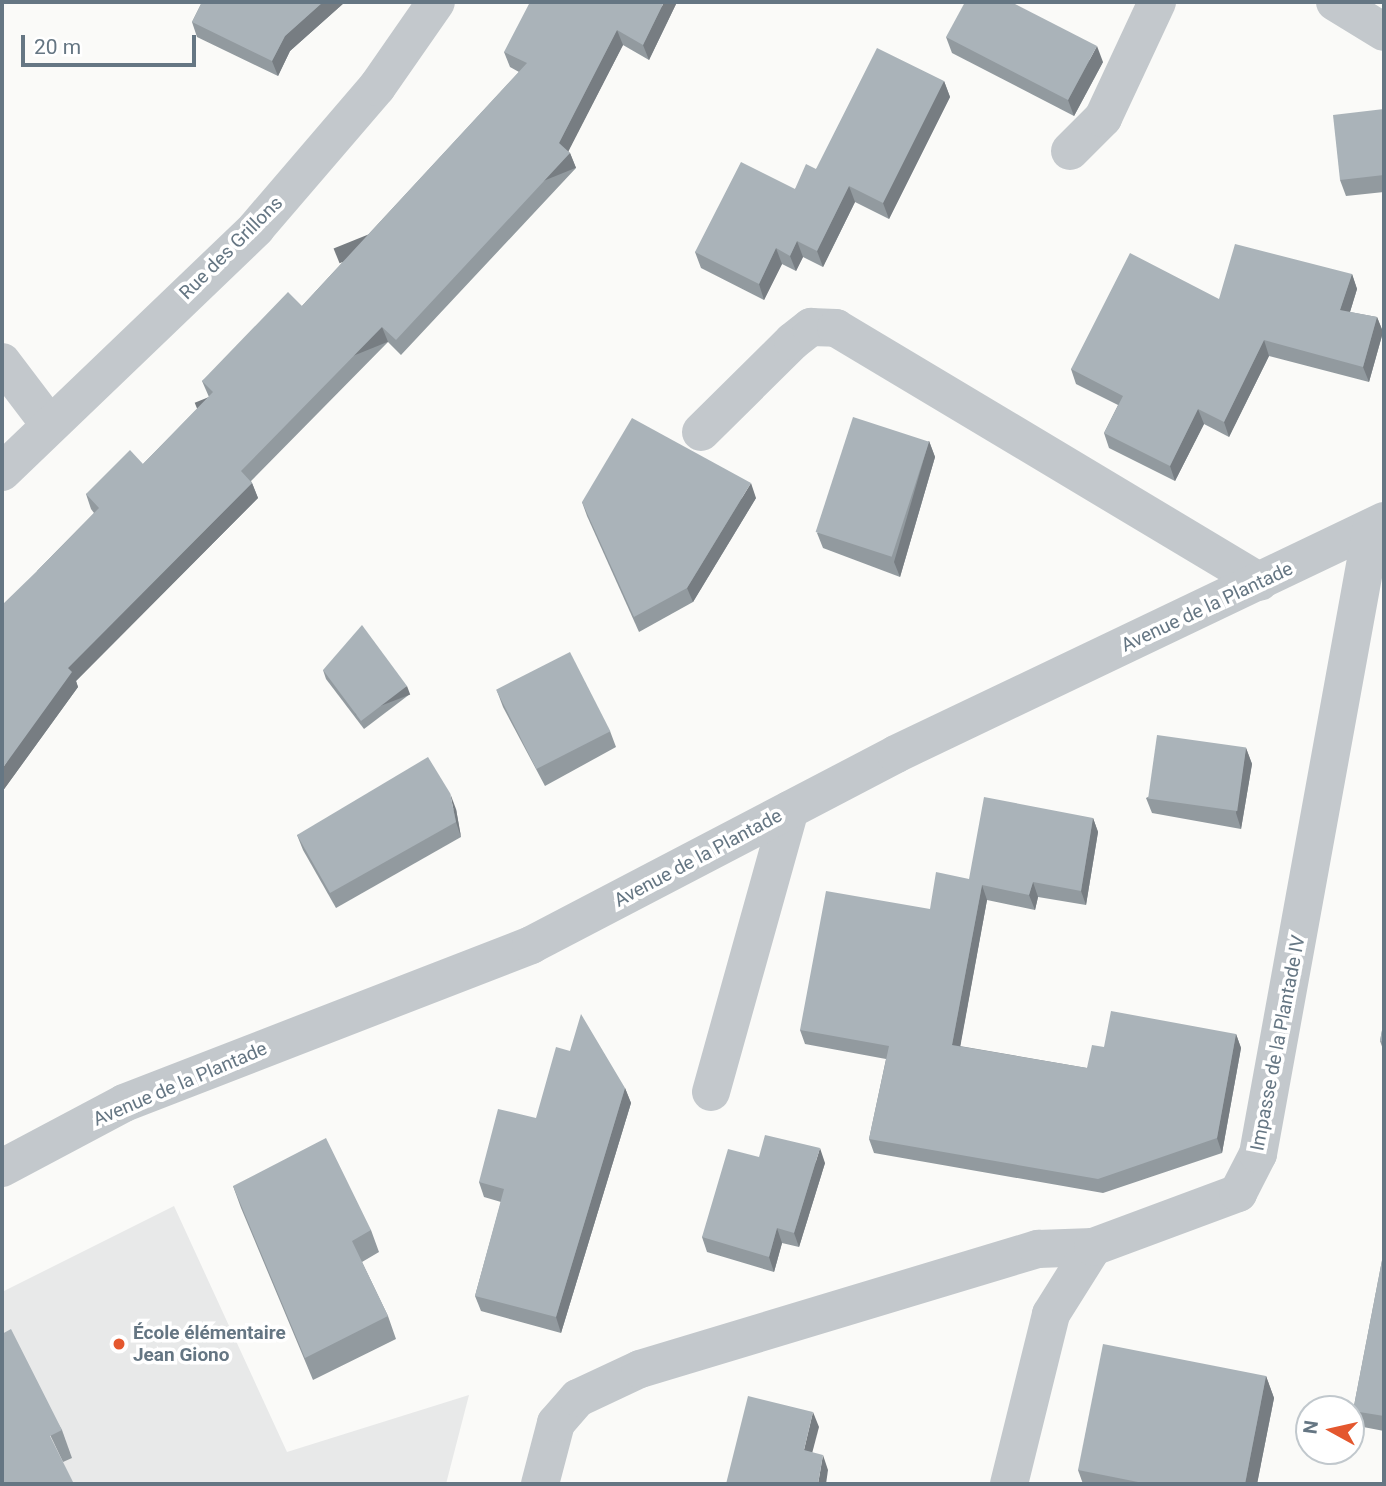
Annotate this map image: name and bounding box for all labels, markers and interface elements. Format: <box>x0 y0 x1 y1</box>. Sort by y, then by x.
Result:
scale bar <box>24 21 200 65</box>
text: 20 m <box>34 35 81 59</box>
street label: Rue des Grillons <box>175 192 287 304</box>
street label: Avenue de la Plantade <box>1118 557 1296 657</box>
street label: Avenue de la Plantade <box>610 804 786 912</box>
street label: Impasse de la Plantade IV <box>1246 933 1310 1153</box>
street label: Avenue de la Plantade <box>90 1037 270 1131</box>
place label: École élémentaire Jean Giono <box>133 1322 286 1366</box>
marker: École élémentaire Jean Giono <box>111 1336 127 1352</box>
north arrow <box>1295 1395 1365 1465</box>
text: N <box>1298 1419 1323 1436</box>

